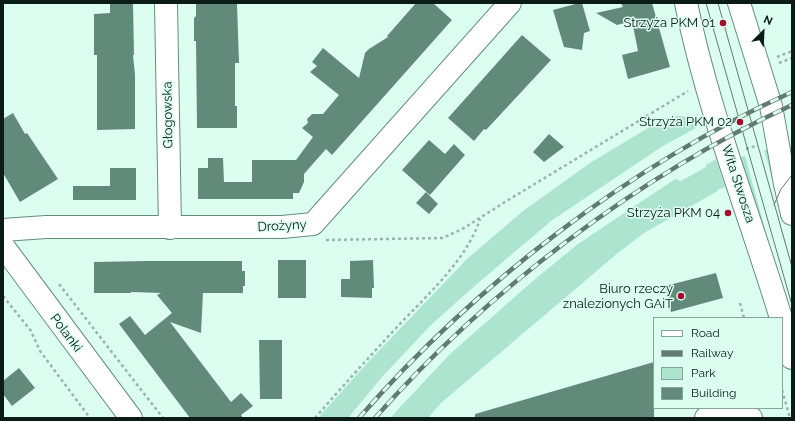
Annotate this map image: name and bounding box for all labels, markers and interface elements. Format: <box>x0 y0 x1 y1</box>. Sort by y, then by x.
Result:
north arrow <box>743 12 783 52</box>
text: N <box>762 13 775 28</box>
place label: Strzyża PKM 01 <box>623 15 715 31</box>
marker: Strzyża PKM 01 <box>718 18 728 28</box>
street label: Głogowska <box>160 81 176 149</box>
place label: Strzyża PKM 02 <box>639 114 732 130</box>
marker: Strzyża PKM 02 <box>735 117 745 127</box>
street label: Wita Stwosza <box>718 143 758 225</box>
place label: Strzyża PKM 04 <box>627 205 720 221</box>
marker: Strzyża PKM 04 <box>723 208 733 218</box>
street label: Drożyny <box>257 217 307 235</box>
place label: Biuro rzeczy znalezionych GAiT <box>563 281 673 312</box>
marker: Biuro rzeczy znalezionych GAiT <box>676 291 686 301</box>
street label: Polanki <box>47 311 85 355</box>
legend <box>653 317 783 409</box>
text: Road <box>691 326 720 340</box>
text: Railway <box>691 346 733 360</box>
text: Park <box>691 366 716 380</box>
text: Building <box>691 386 737 400</box>

